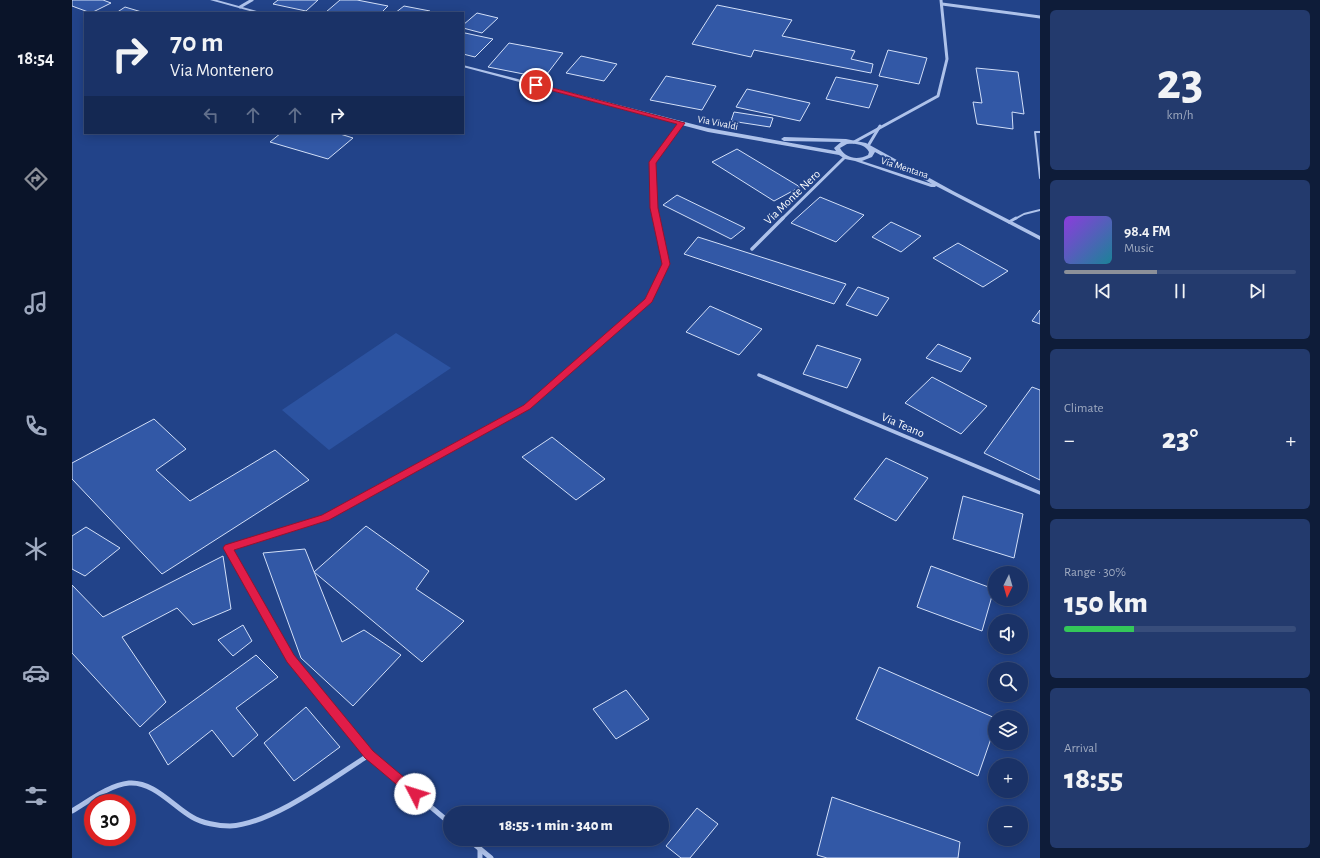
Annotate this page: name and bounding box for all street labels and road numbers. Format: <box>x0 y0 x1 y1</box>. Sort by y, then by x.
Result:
street label: Via Vivaldi <box>697 114 739 132</box>
street label: Via Mentana <box>880 156 930 180</box>
street label: Via Monte Nero <box>762 167 822 227</box>
street label: Via Teano <box>880 411 926 439</box>

